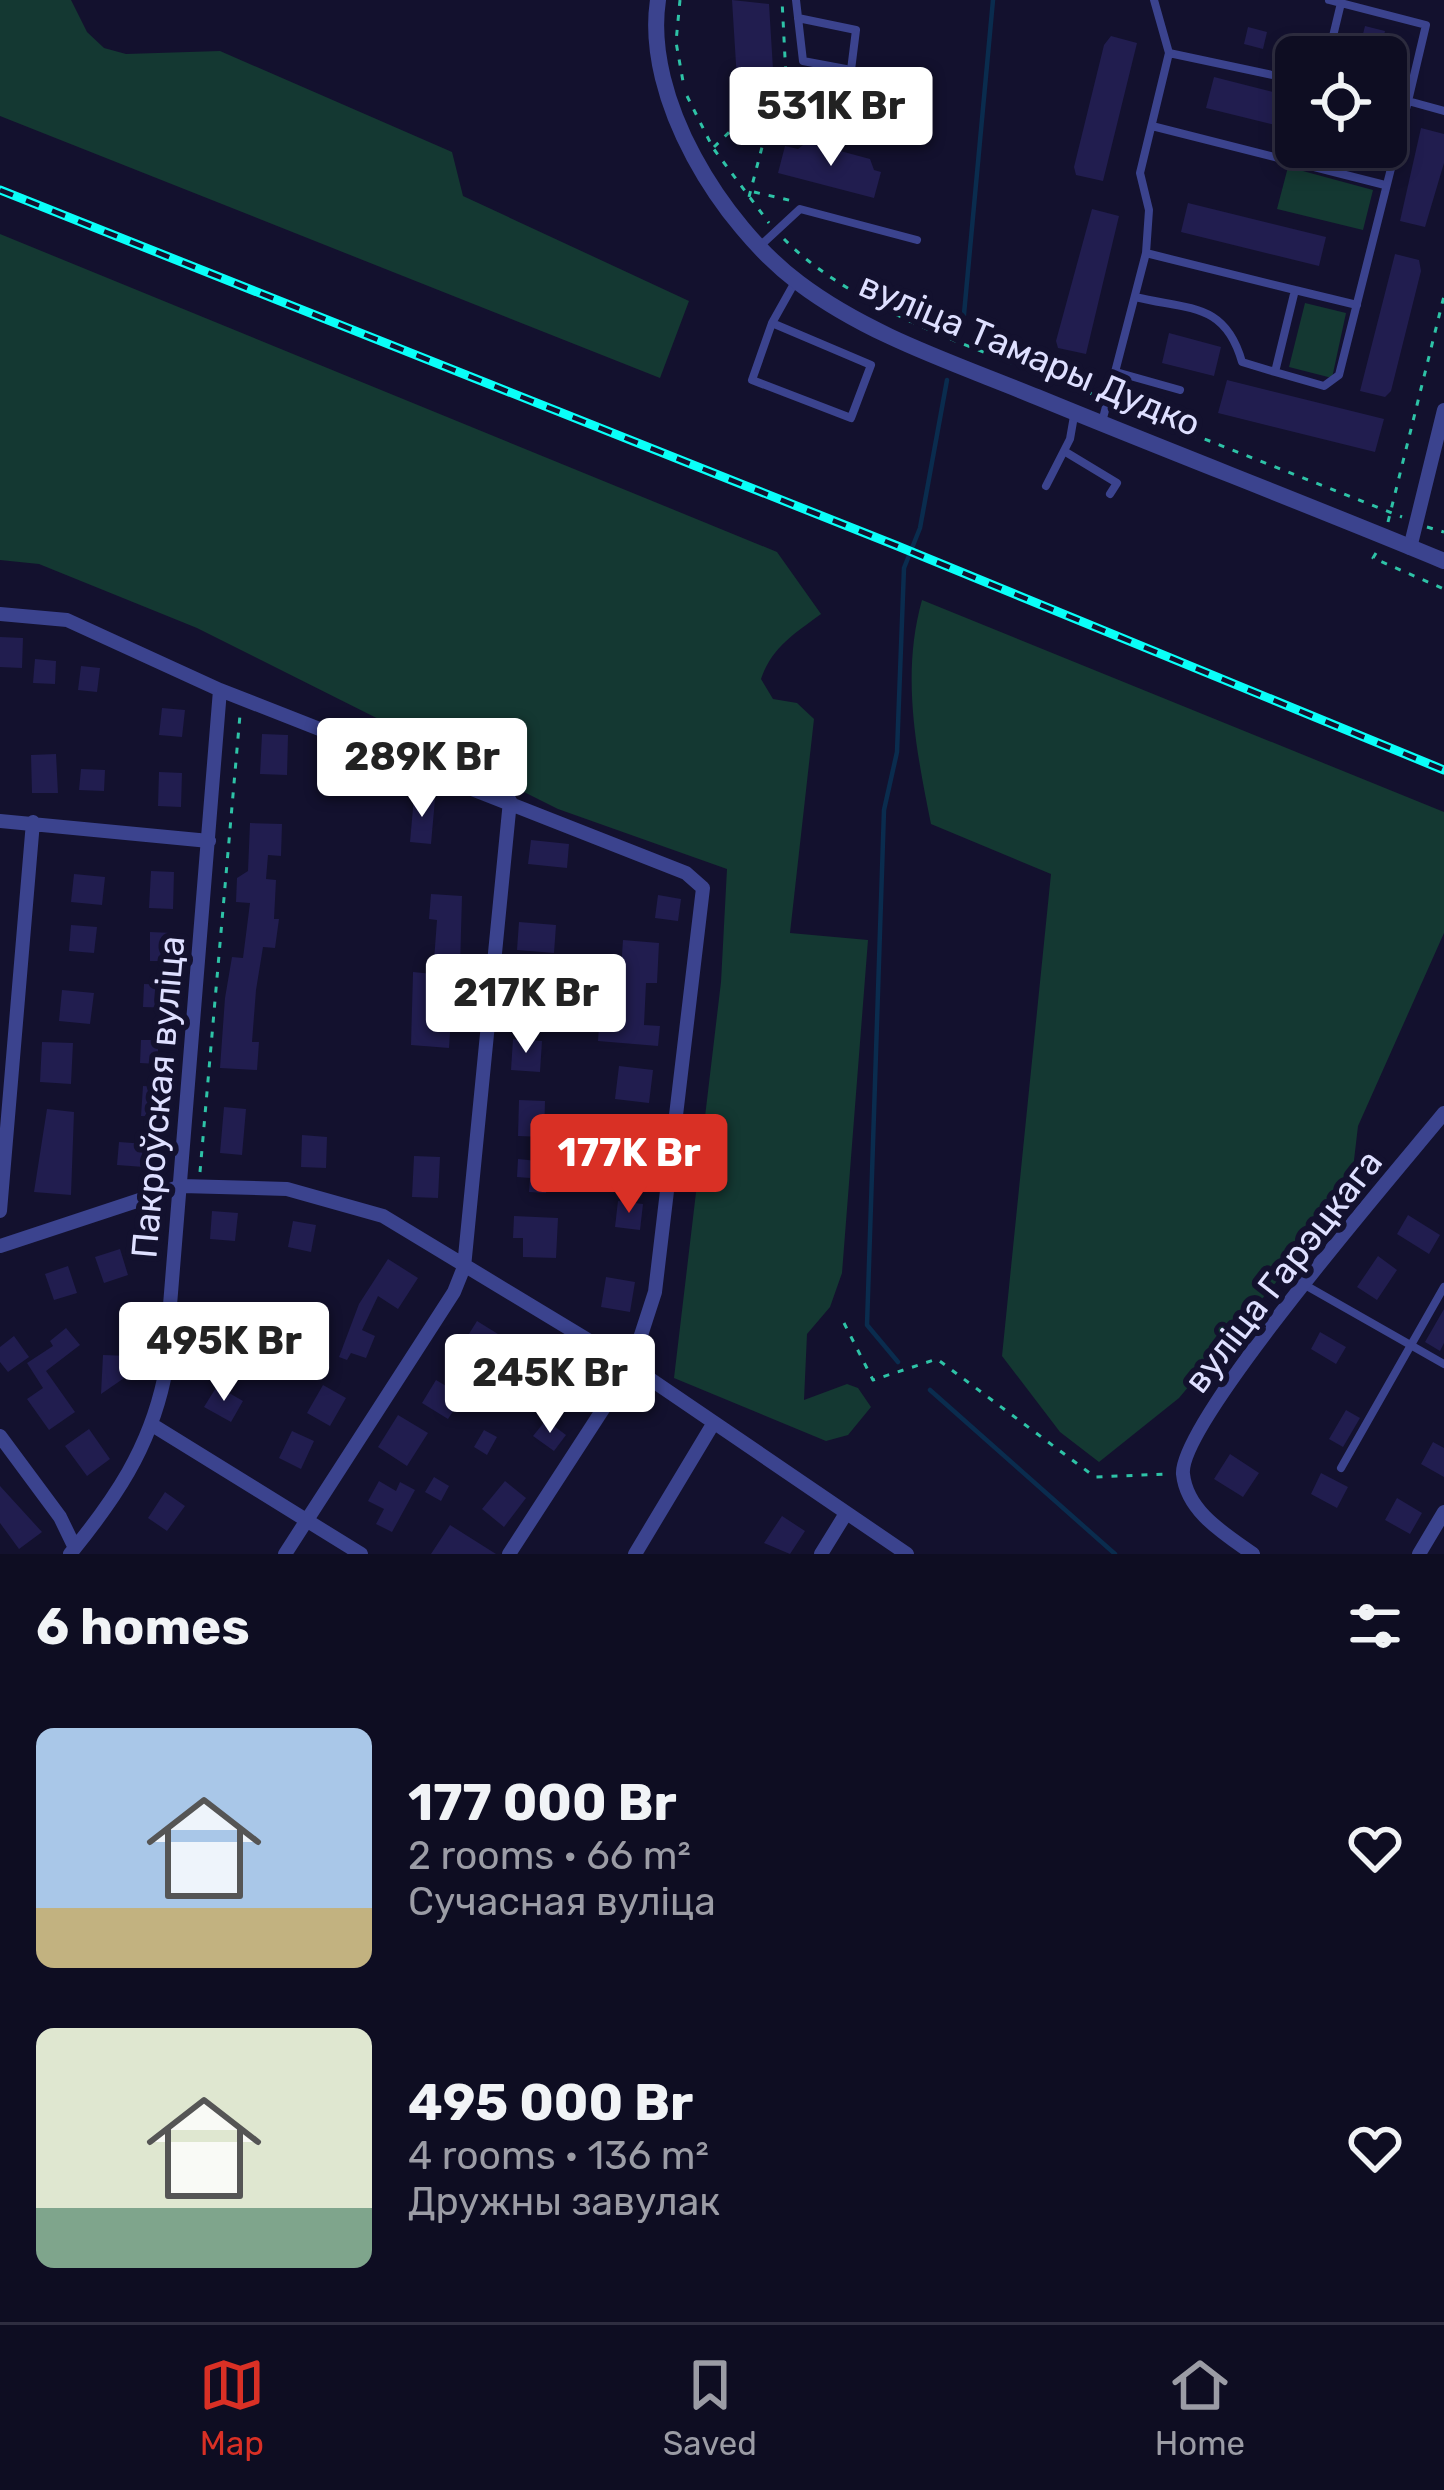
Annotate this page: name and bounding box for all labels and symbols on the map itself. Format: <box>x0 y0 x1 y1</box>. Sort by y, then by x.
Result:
pin: 531K Br <box>720 67 942 169</box>
street label: вуліца Тамары Дудко <box>853 263 1207 445</box>
pin: 289K Br <box>311 718 533 820</box>
street label: Пакроўская вуліца <box>122 934 194 1260</box>
pin: 217K Br <box>415 954 637 1056</box>
pin: 177K Br <box>518 1114 740 1216</box>
street label: вуліца Гарэцкага <box>1175 1141 1391 1401</box>
pin: 495K Br <box>113 1302 335 1404</box>
pin: 245K Br <box>439 1334 661 1436</box>

